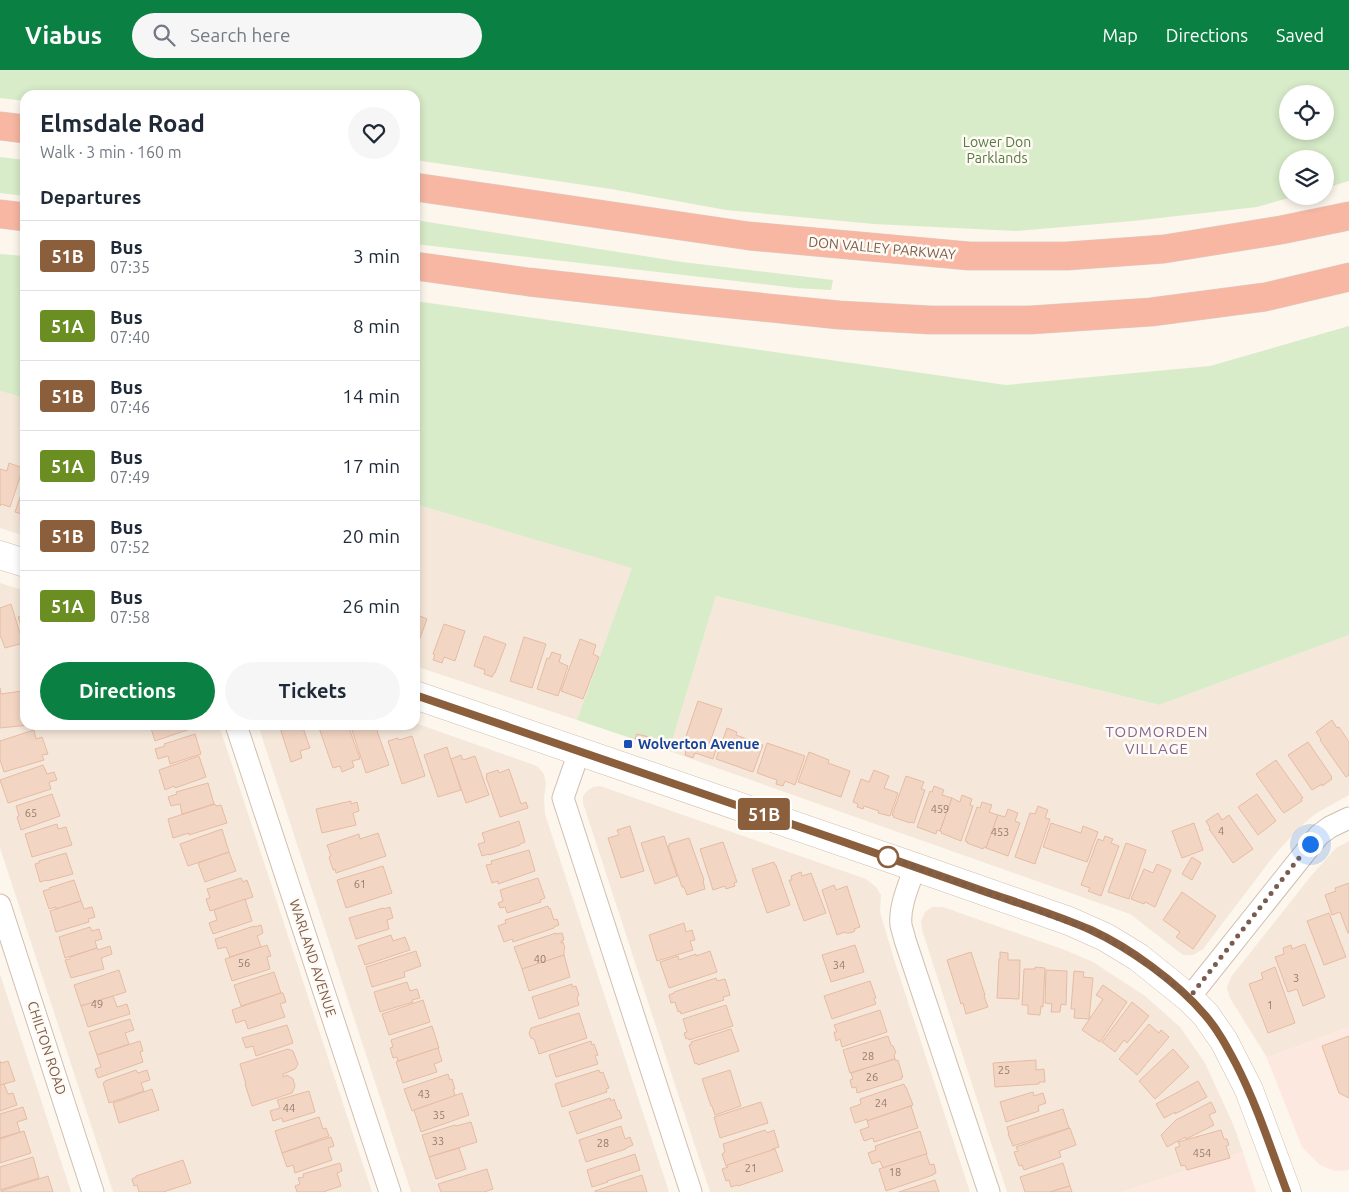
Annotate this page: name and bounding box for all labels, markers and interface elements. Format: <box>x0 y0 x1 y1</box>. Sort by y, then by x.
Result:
search box <box>132 13 482 58</box>
icon: search <box>150 21 178 49</box>
text: Viabus <box>25 22 102 49</box>
text: Search here <box>190 24 290 46</box>
text: Map <box>1102 25 1138 45</box>
text: Directions <box>1166 25 1248 45</box>
text: Saved <box>1276 25 1324 45</box>
map controls <box>1279 85 1334 205</box>
button: locate <box>1279 85 1334 140</box>
button: heart <box>348 107 400 159</box>
text: Elmsdale Road <box>40 110 205 137</box>
park label: Lower Don Parklands <box>963 134 1031 166</box>
text: Walk · 3 min · 160 m <box>40 143 182 161</box>
button: layers <box>1279 150 1334 205</box>
text: Departures <box>40 186 141 208</box>
street label: DON VALLEY PARKWAY <box>808 234 956 262</box>
text: Bus <box>110 236 143 258</box>
text: 3 min <box>353 245 400 267</box>
text: 51B <box>51 246 84 266</box>
text: 07:35 <box>110 258 150 276</box>
text: Bus <box>110 306 143 328</box>
text: 8 min <box>353 315 400 337</box>
text: 51A <box>51 316 84 336</box>
text: 07:40 <box>110 328 150 346</box>
text: Bus <box>110 376 143 398</box>
text: 14 min <box>342 385 400 407</box>
text: 51B <box>51 386 84 406</box>
text: 07:46 <box>110 398 150 416</box>
text: Bus <box>110 446 143 468</box>
text: 17 min <box>342 455 400 477</box>
text: 51A <box>51 456 84 476</box>
text: 07:49 <box>110 468 150 486</box>
text: Bus <box>110 516 143 538</box>
text: 20 min <box>342 525 400 547</box>
text: 51B <box>51 526 84 546</box>
text: 07:52 <box>110 538 150 556</box>
text: Bus <box>110 586 143 608</box>
text: 26 min <box>342 595 400 617</box>
text: 51A <box>51 596 84 616</box>
text: 07:58 <box>110 608 150 626</box>
button: Directions <box>40 662 215 720</box>
button: Tickets <box>225 662 400 720</box>
district label: TODMORDEN VILLAGE <box>1105 723 1209 757</box>
place label: Wolverton Avenue <box>638 736 760 752</box>
marker: Wolverton Avenue <box>622 738 634 750</box>
line badge: 51B <box>735 798 793 830</box>
house number: 459 <box>931 803 949 815</box>
text: 51B <box>748 804 780 824</box>
house number: 65 <box>25 807 37 819</box>
house number: 4 <box>1218 825 1224 837</box>
house number: 453 <box>991 826 1009 838</box>
your location <box>1298 832 1323 857</box>
unlabelled marker <box>877 846 899 868</box>
house number: 61 <box>354 878 366 890</box>
street label: WARLAND AVENUE <box>286 897 340 1019</box>
house number: 40 <box>534 953 546 965</box>
house number: 56 <box>238 957 250 969</box>
house number: 34 <box>833 959 845 971</box>
house number: 3 <box>1293 972 1299 984</box>
house number: 49 <box>91 998 103 1010</box>
street label: CHILTON ROAD <box>24 999 70 1097</box>
house number: 1 <box>1267 999 1273 1011</box>
house number: 28 <box>862 1050 874 1062</box>
house number: 25 <box>998 1064 1010 1076</box>
house number: 26 <box>866 1071 878 1083</box>
house number: 43 <box>418 1088 430 1100</box>
house number: 24 <box>875 1097 887 1109</box>
house number: 44 <box>283 1102 295 1114</box>
house number: 35 <box>433 1109 445 1121</box>
house number: 33 <box>432 1135 444 1147</box>
house number: 28 <box>597 1137 609 1149</box>
house number: 454 <box>1193 1147 1211 1159</box>
house number: 21 <box>745 1162 757 1174</box>
house number: 18 <box>889 1166 901 1178</box>

